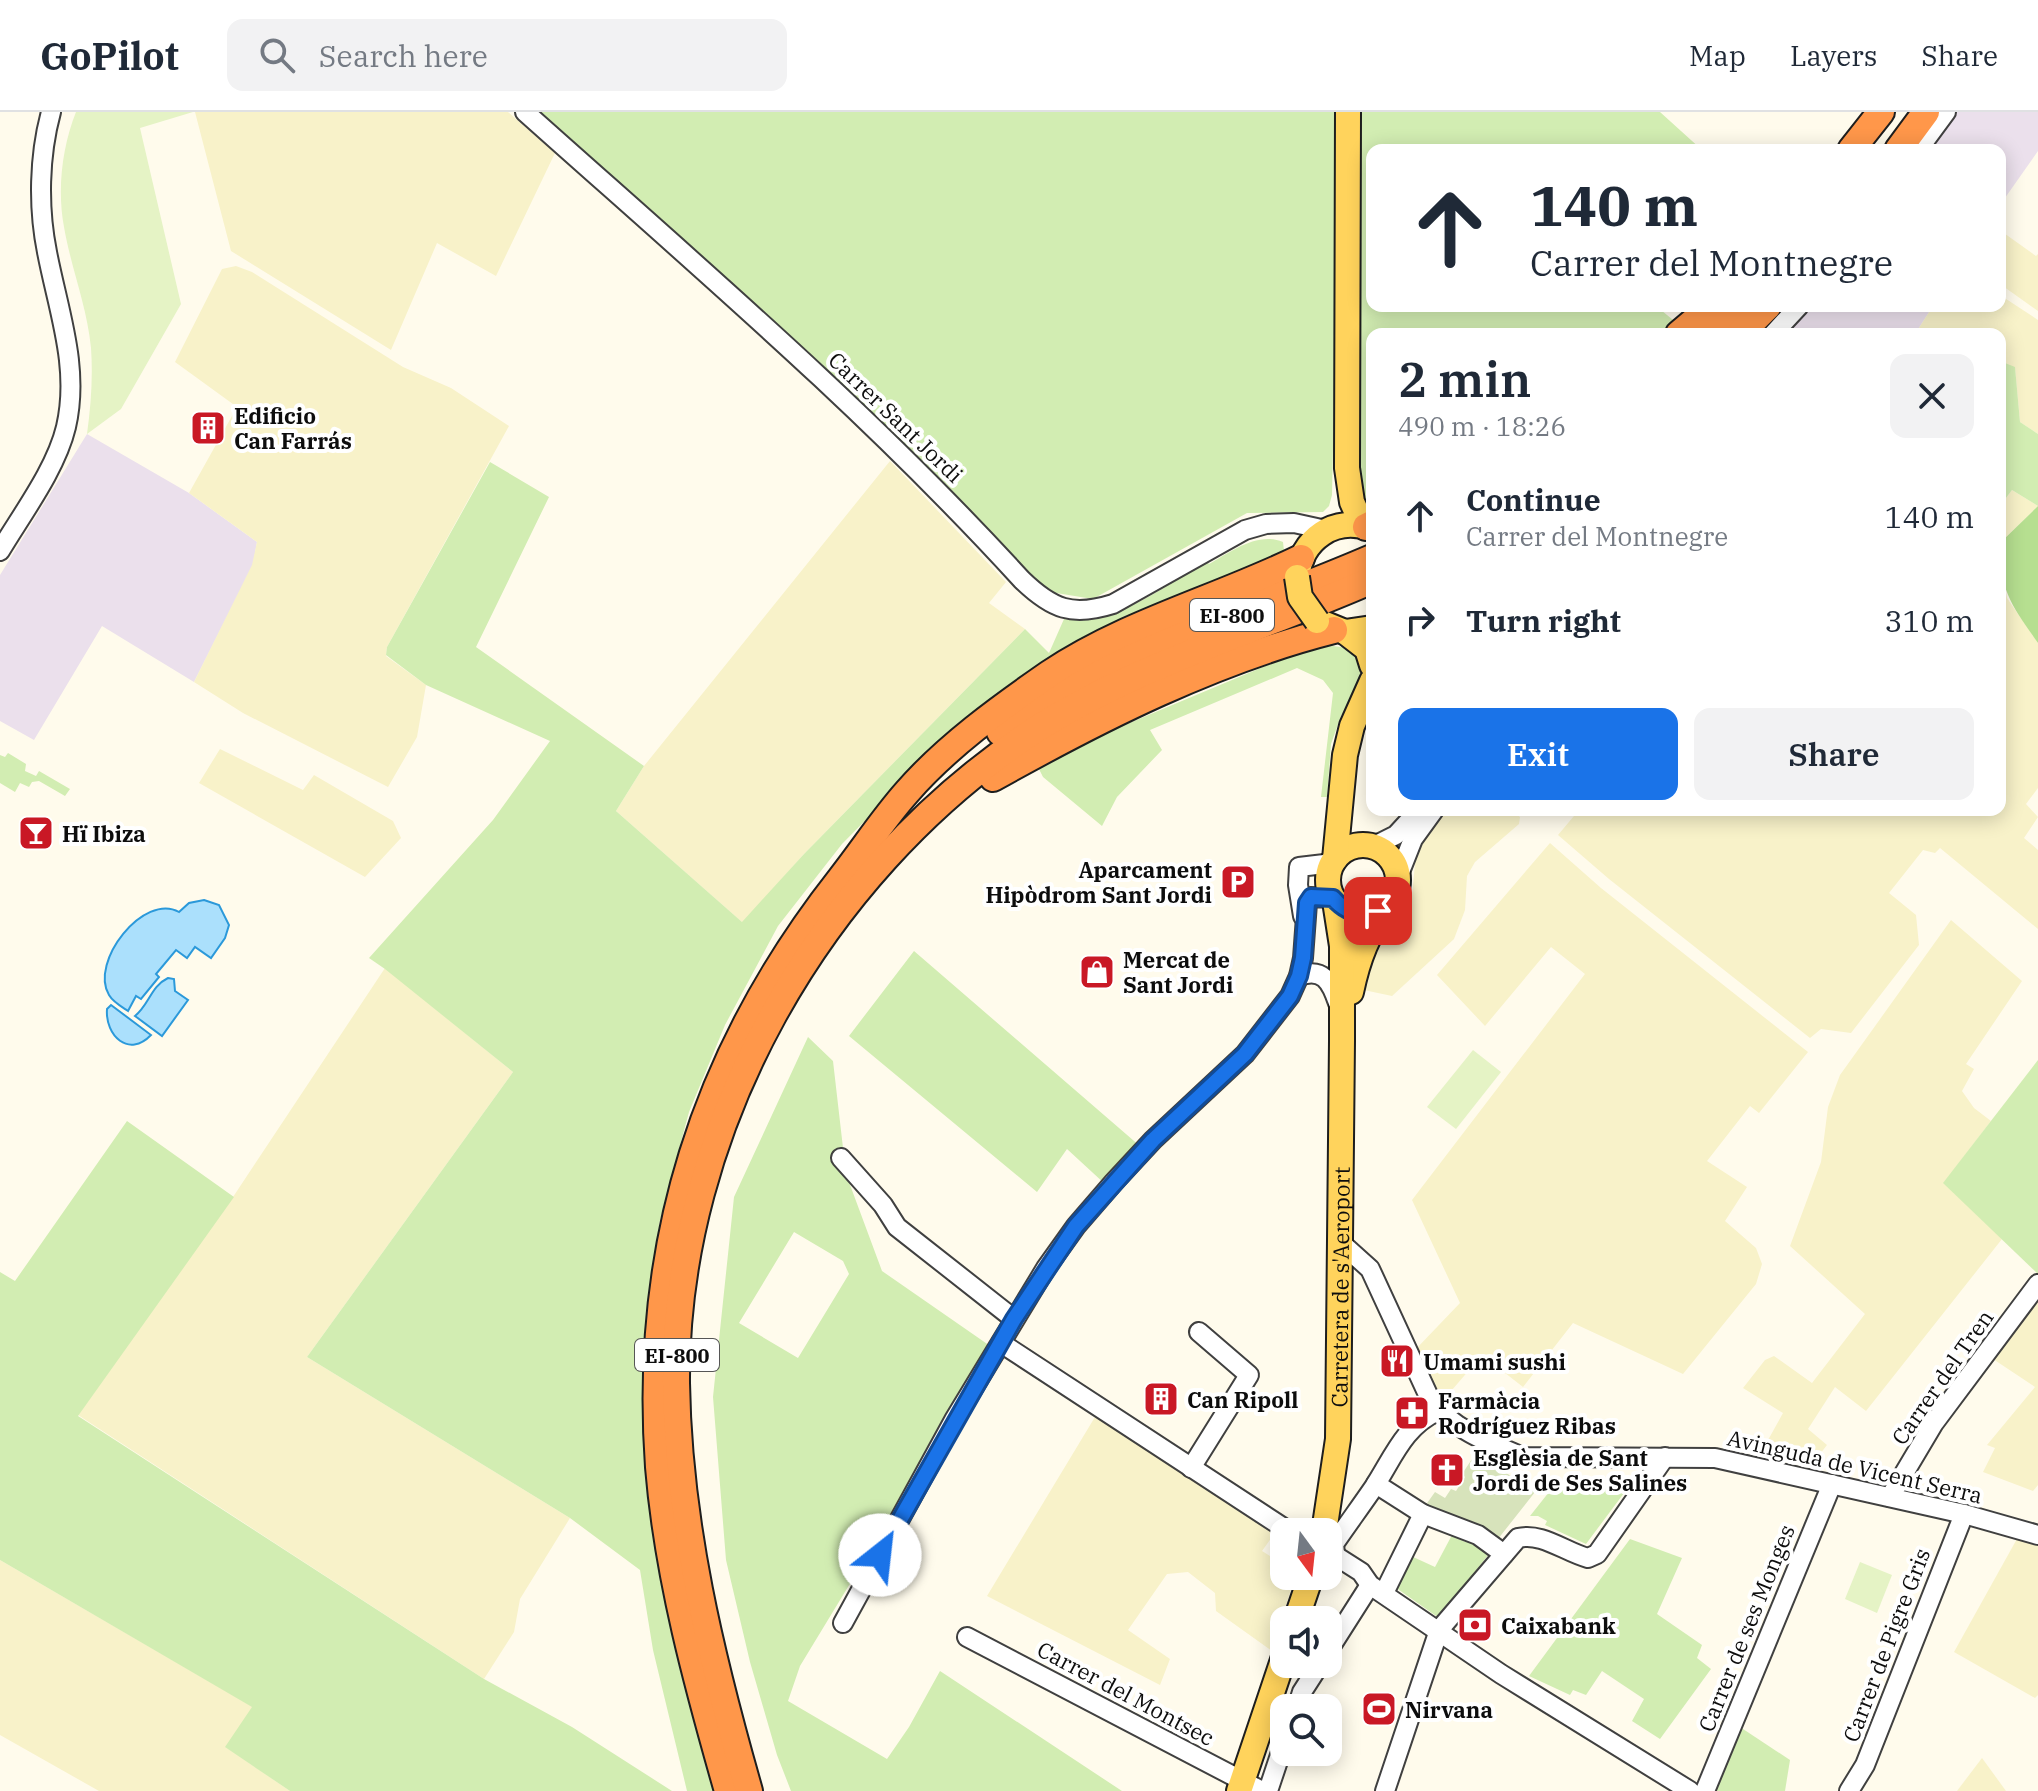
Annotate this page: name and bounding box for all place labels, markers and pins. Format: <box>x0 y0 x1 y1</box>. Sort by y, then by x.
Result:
place label: Edificio Can Farrás <box>234 401 352 455</box>
building icon: Edificio Can Farrás <box>189 409 227 447</box>
bar icon: Hï Ibiza <box>17 814 55 852</box>
place label: Hï Ibiza <box>62 819 146 848</box>
place label: Aparcament Hipòdrom Sant Jordi <box>985 855 1212 909</box>
parking icon: Aparcament Hipòdrom Sant Jordi <box>1219 863 1257 901</box>
pin <box>1344 877 1412 945</box>
place label: Mercat de Sant Jordi <box>1123 945 1233 999</box>
shop icon: Mercat de Sant Jordi <box>1078 953 1116 991</box>
restaurant icon: Umami sushi <box>1378 1342 1416 1380</box>
place label: Umami sushi <box>1423 1347 1566 1376</box>
building icon: Can Ripoll <box>1142 1380 1180 1418</box>
place label: Can Ripoll <box>1187 1385 1298 1414</box>
place label: Farmàcia Rodríguez Ribas <box>1438 1386 1616 1440</box>
pharmacy icon: Farmàcia Rodríguez Ribas <box>1393 1394 1431 1432</box>
place label: Esglèsia de Sant Jordi de Ses Salines <box>1473 1443 1687 1497</box>
church icon: Esglèsia de Sant Jordi de Ses Salines <box>1428 1451 1466 1489</box>
bank icon: Caixabank <box>1456 1606 1494 1644</box>
place label: Caixabank <box>1501 1611 1616 1640</box>
sports icon: Nirvana <box>1360 1690 1398 1728</box>
place label: Nirvana <box>1405 1695 1493 1724</box>

